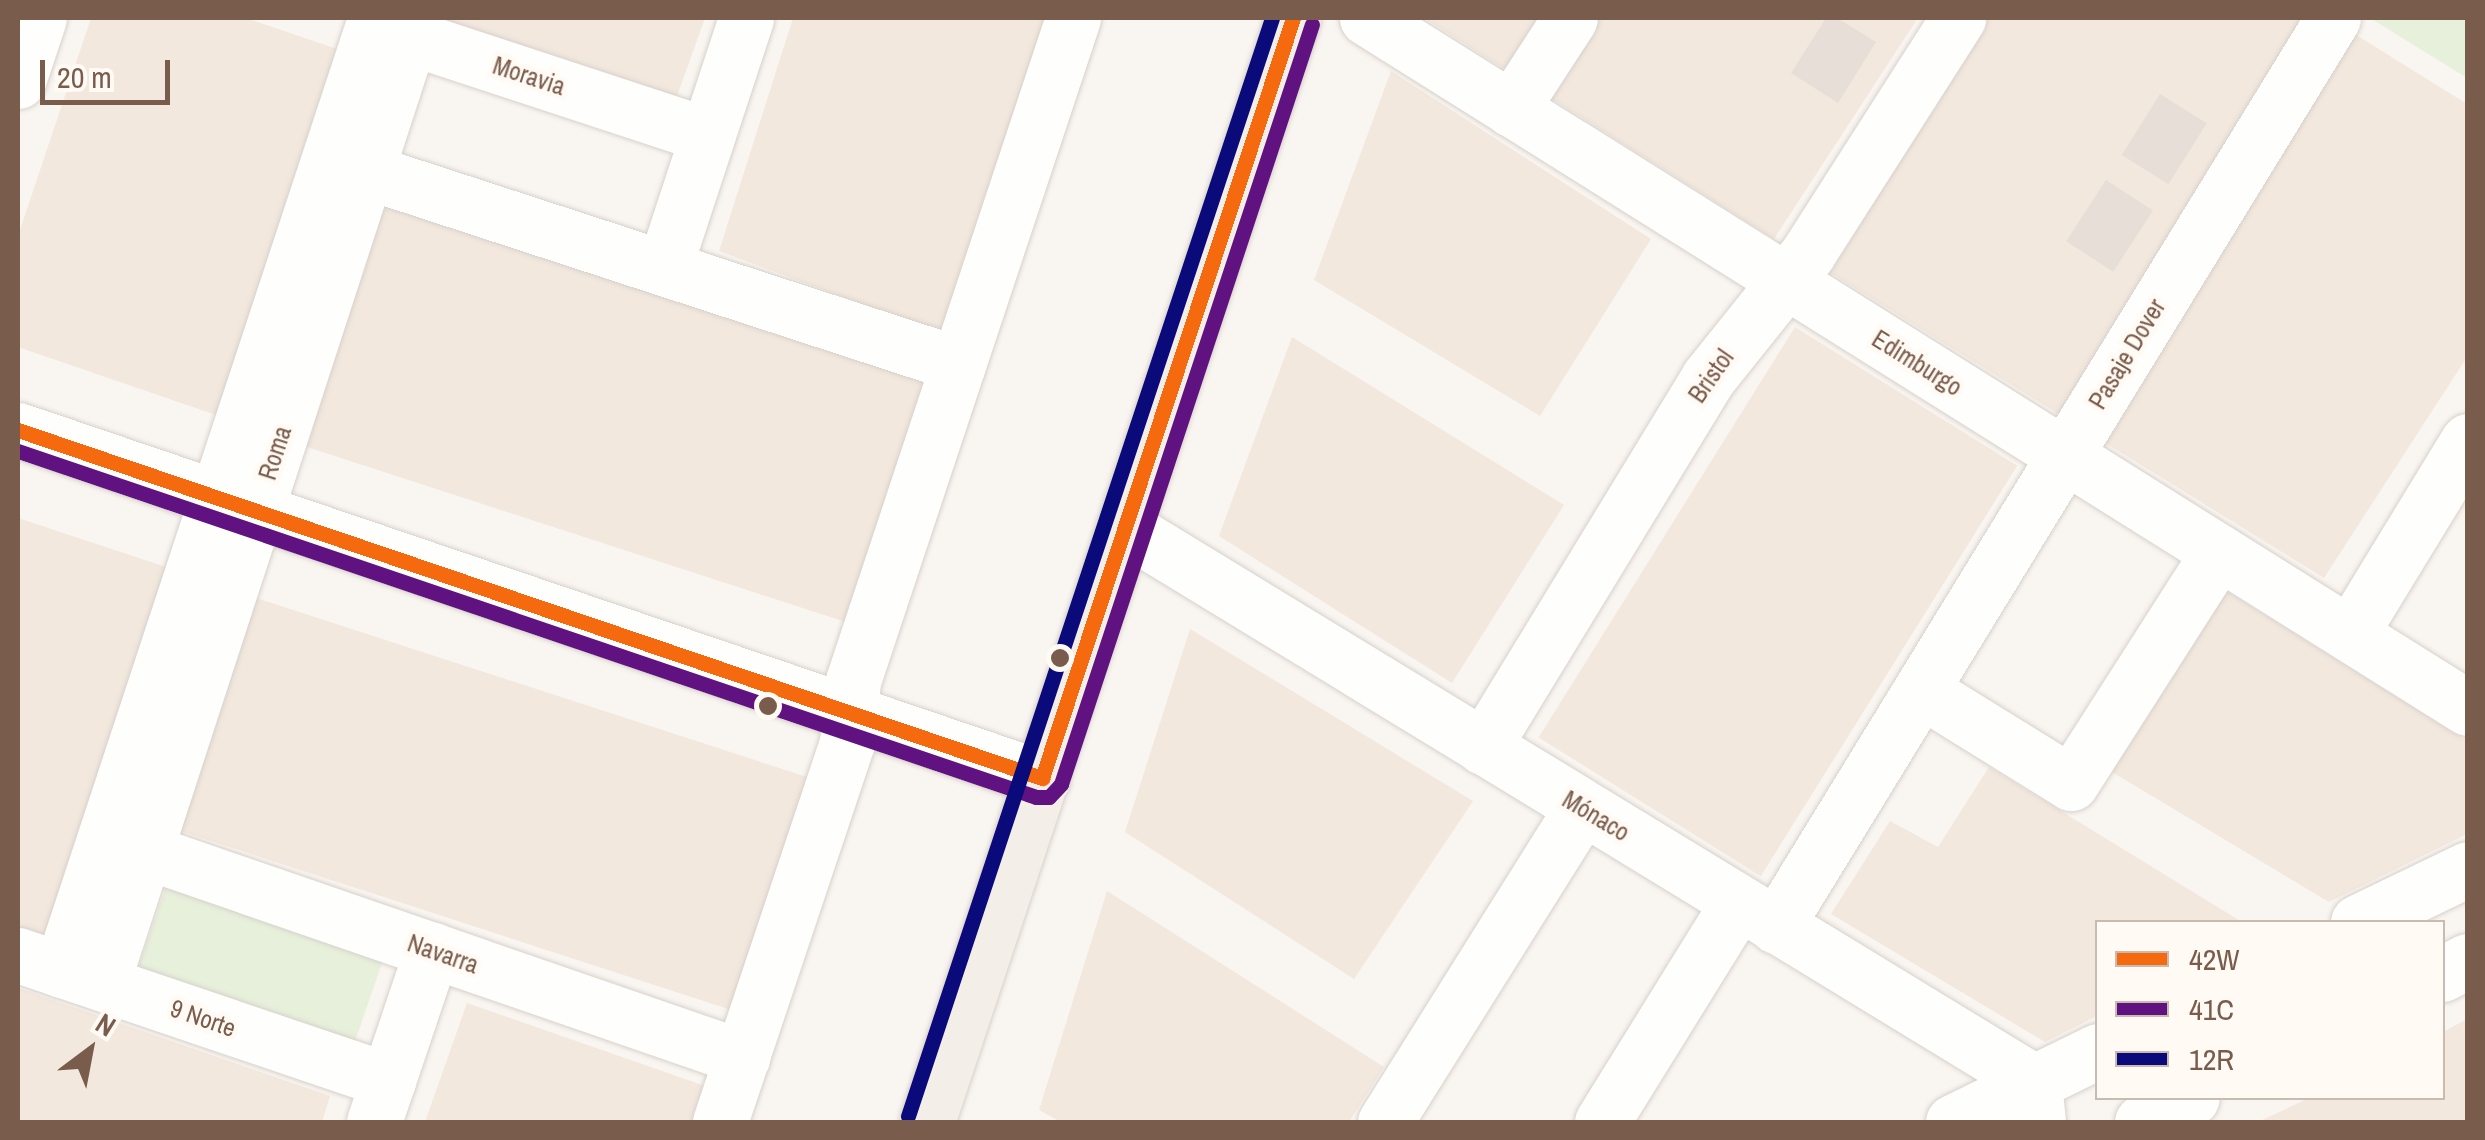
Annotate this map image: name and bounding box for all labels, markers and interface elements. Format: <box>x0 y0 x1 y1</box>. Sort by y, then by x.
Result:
scale bar <box>45 40 175 102</box>
street label: Moravia <box>489 50 569 102</box>
text: 20 m <box>57 57 112 97</box>
street label: Pasaje Dover <box>2082 294 2172 414</box>
street label: Edimburgo <box>1867 324 1967 402</box>
street label: Bristol <box>1682 344 1740 408</box>
street label: Roma <box>252 422 298 484</box>
unlabelled marker <box>1050 648 1070 668</box>
unlabelled marker <box>758 696 778 716</box>
street label: Mónaco <box>1557 784 1635 848</box>
legend <box>2095 920 2445 1100</box>
street label: Navarra <box>404 928 482 980</box>
text: 42W <box>2189 939 2240 979</box>
text: 41C <box>2189 989 2234 1029</box>
street label: 9 Norte <box>166 993 240 1043</box>
north arrow <box>40 1000 140 1100</box>
text: N <box>89 1004 123 1045</box>
text: 12R <box>2189 1039 2234 1079</box>

